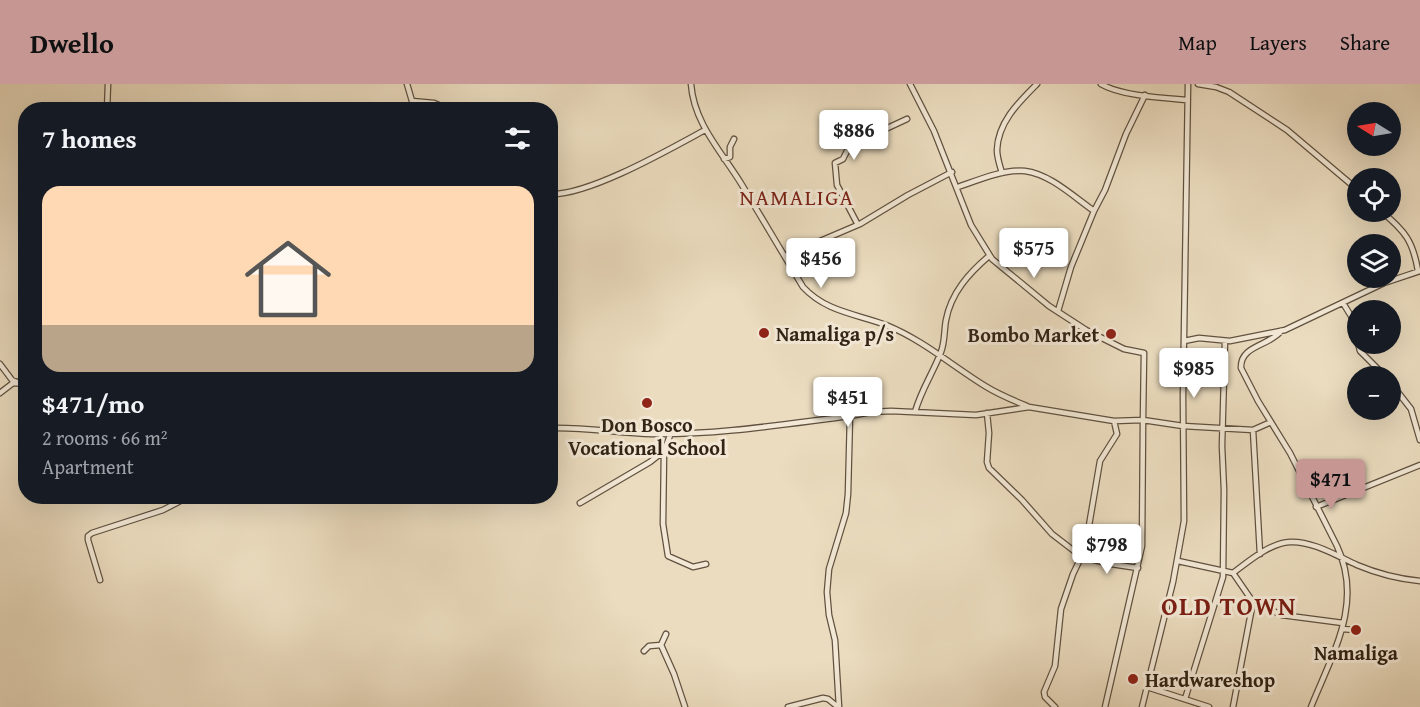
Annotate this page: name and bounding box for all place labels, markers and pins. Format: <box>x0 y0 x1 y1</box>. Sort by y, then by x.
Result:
pin: $886 <box>818 110 890 161</box>
pin: $575 <box>998 228 1070 279</box>
pin: $456 <box>785 238 857 289</box>
place label: Namaliga p/s <box>776 319 894 348</box>
place label: Bombo Market <box>968 320 1099 349</box>
marker: Namaliga p/s <box>757 326 771 340</box>
marker: Bombo Market <box>1104 327 1118 341</box>
pin: $985 <box>1158 348 1230 399</box>
pin: $451 <box>812 377 884 428</box>
marker: Don Bosco Vocational School <box>640 396 654 410</box>
place label: Don Bosco Vocational School <box>568 410 726 462</box>
pin: $471 <box>1295 459 1367 510</box>
pin: $798 <box>1071 524 1143 575</box>
marker: Namaliga <box>1349 623 1363 637</box>
place label: Namaliga <box>1314 638 1399 667</box>
place label: Hardwareshop <box>1145 665 1275 694</box>
marker: Hardwareshop <box>1126 672 1140 686</box>

